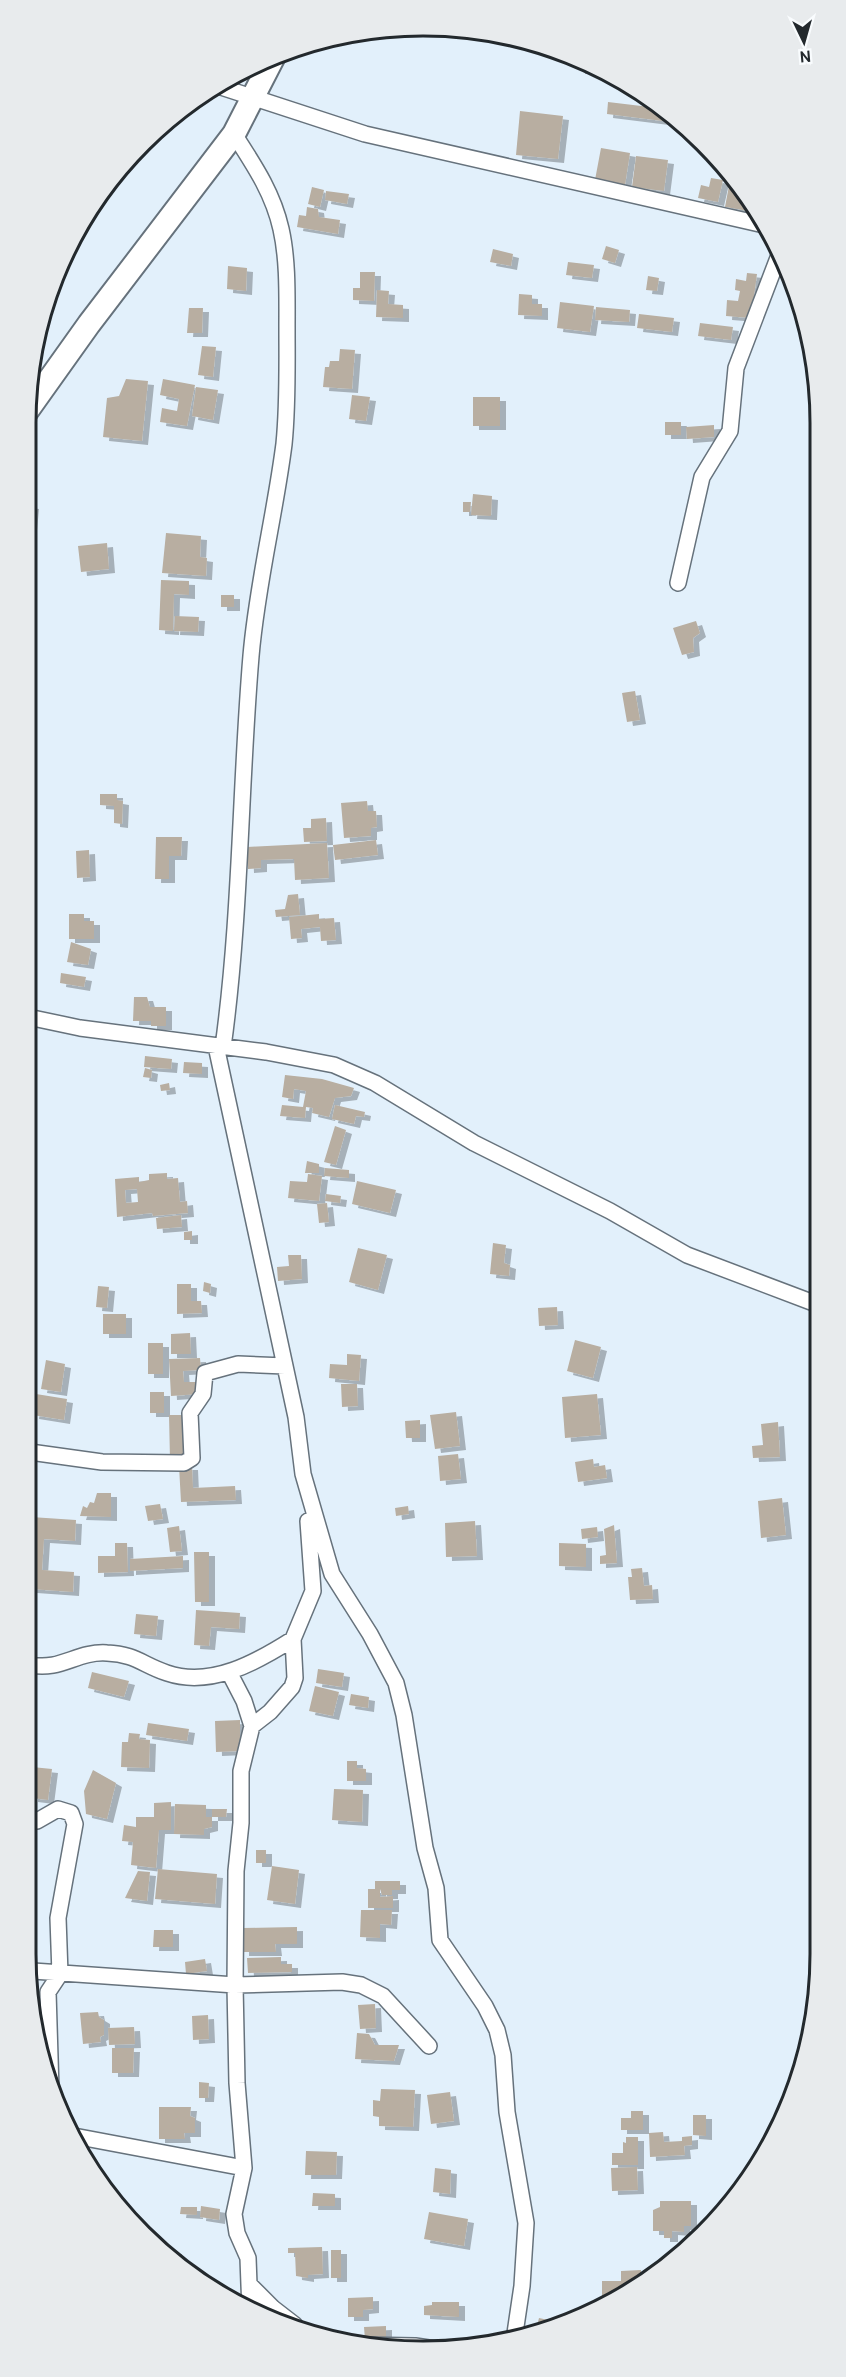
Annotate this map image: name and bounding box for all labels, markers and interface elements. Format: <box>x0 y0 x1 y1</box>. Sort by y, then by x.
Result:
north arrow <box>774 12 834 72</box>
text: N <box>799 46 812 66</box>

